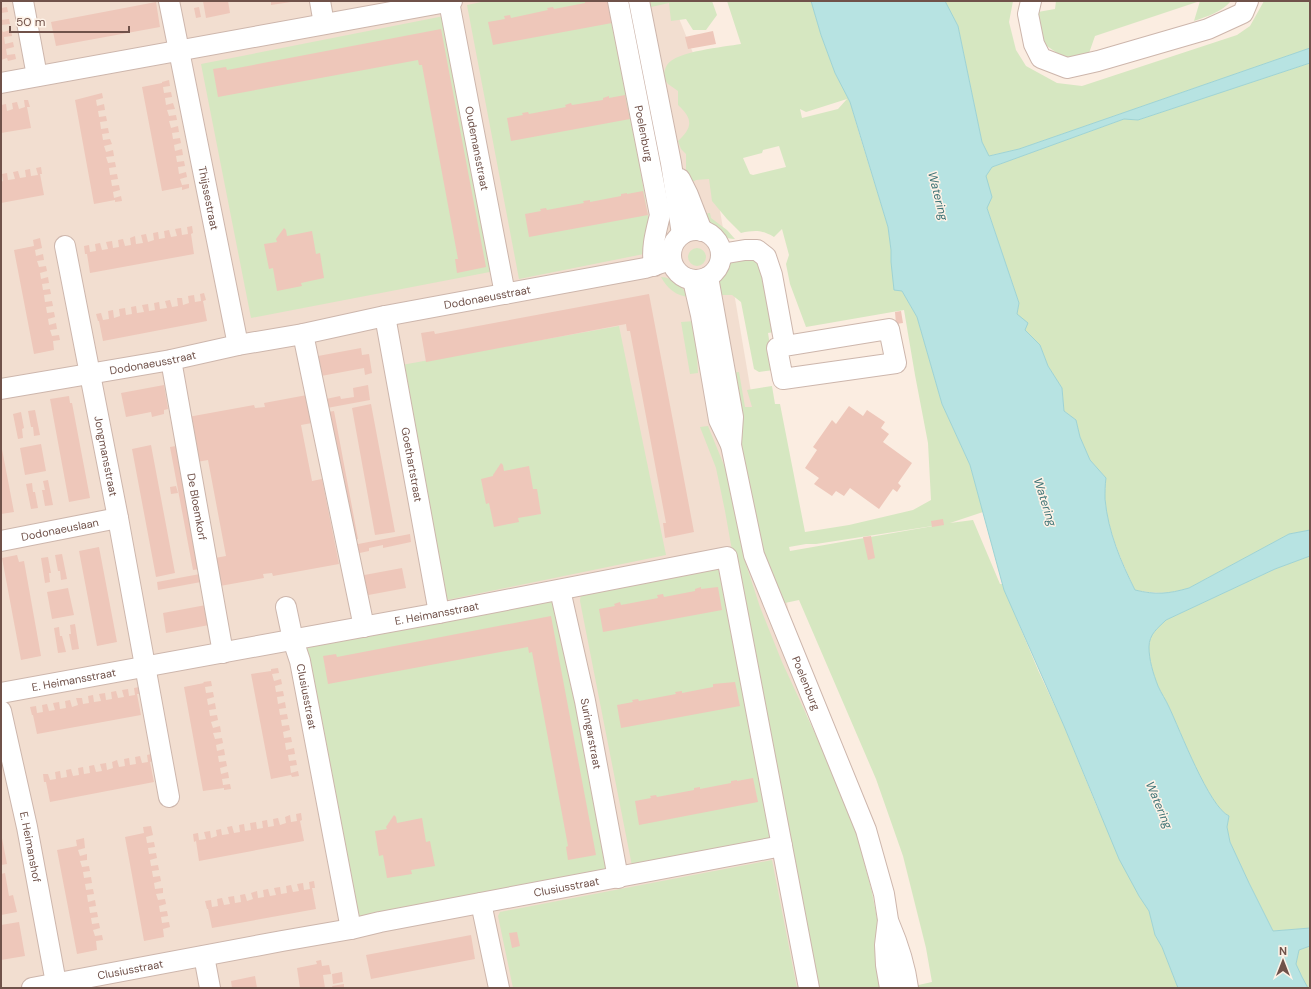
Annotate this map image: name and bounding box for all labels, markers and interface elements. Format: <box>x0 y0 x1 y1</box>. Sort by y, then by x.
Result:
scale bar <box>10 8 129 34</box>
text: 50 m <box>16 14 45 30</box>
street label: Poelenburg <box>632 104 656 163</box>
street label: Oudemansstraat <box>462 105 492 192</box>
street label: Thijssestraat <box>195 165 222 231</box>
water label: Watering <box>924 170 952 223</box>
street label: Dodonaeusstraat <box>443 282 532 312</box>
street label: Dodonaeusstraat <box>108 348 197 377</box>
street label: Jongmansstraat <box>91 414 121 498</box>
street label: Goethartstraat <box>398 426 426 503</box>
street label: De Bloemkorf <box>184 472 210 542</box>
water label: Watering <box>1030 476 1060 529</box>
street label: Dodonaeuslaan <box>20 515 100 544</box>
street label: E. Heimansstraat <box>394 598 480 628</box>
street label: Poelenburg <box>789 654 823 712</box>
street label: Clusiusstraat <box>294 663 320 730</box>
street label: E. Heimansstraat <box>31 665 117 694</box>
street label: Suringarstraat <box>578 697 605 770</box>
water label: Watering <box>1142 779 1176 831</box>
street label: E. Heimanshof <box>17 810 44 884</box>
street label: Clusiusstraat <box>532 874 600 900</box>
north arrow <box>1263 941 1303 981</box>
text: N <box>1279 944 1287 958</box>
street label: Clusiusstraat <box>96 957 164 983</box>

